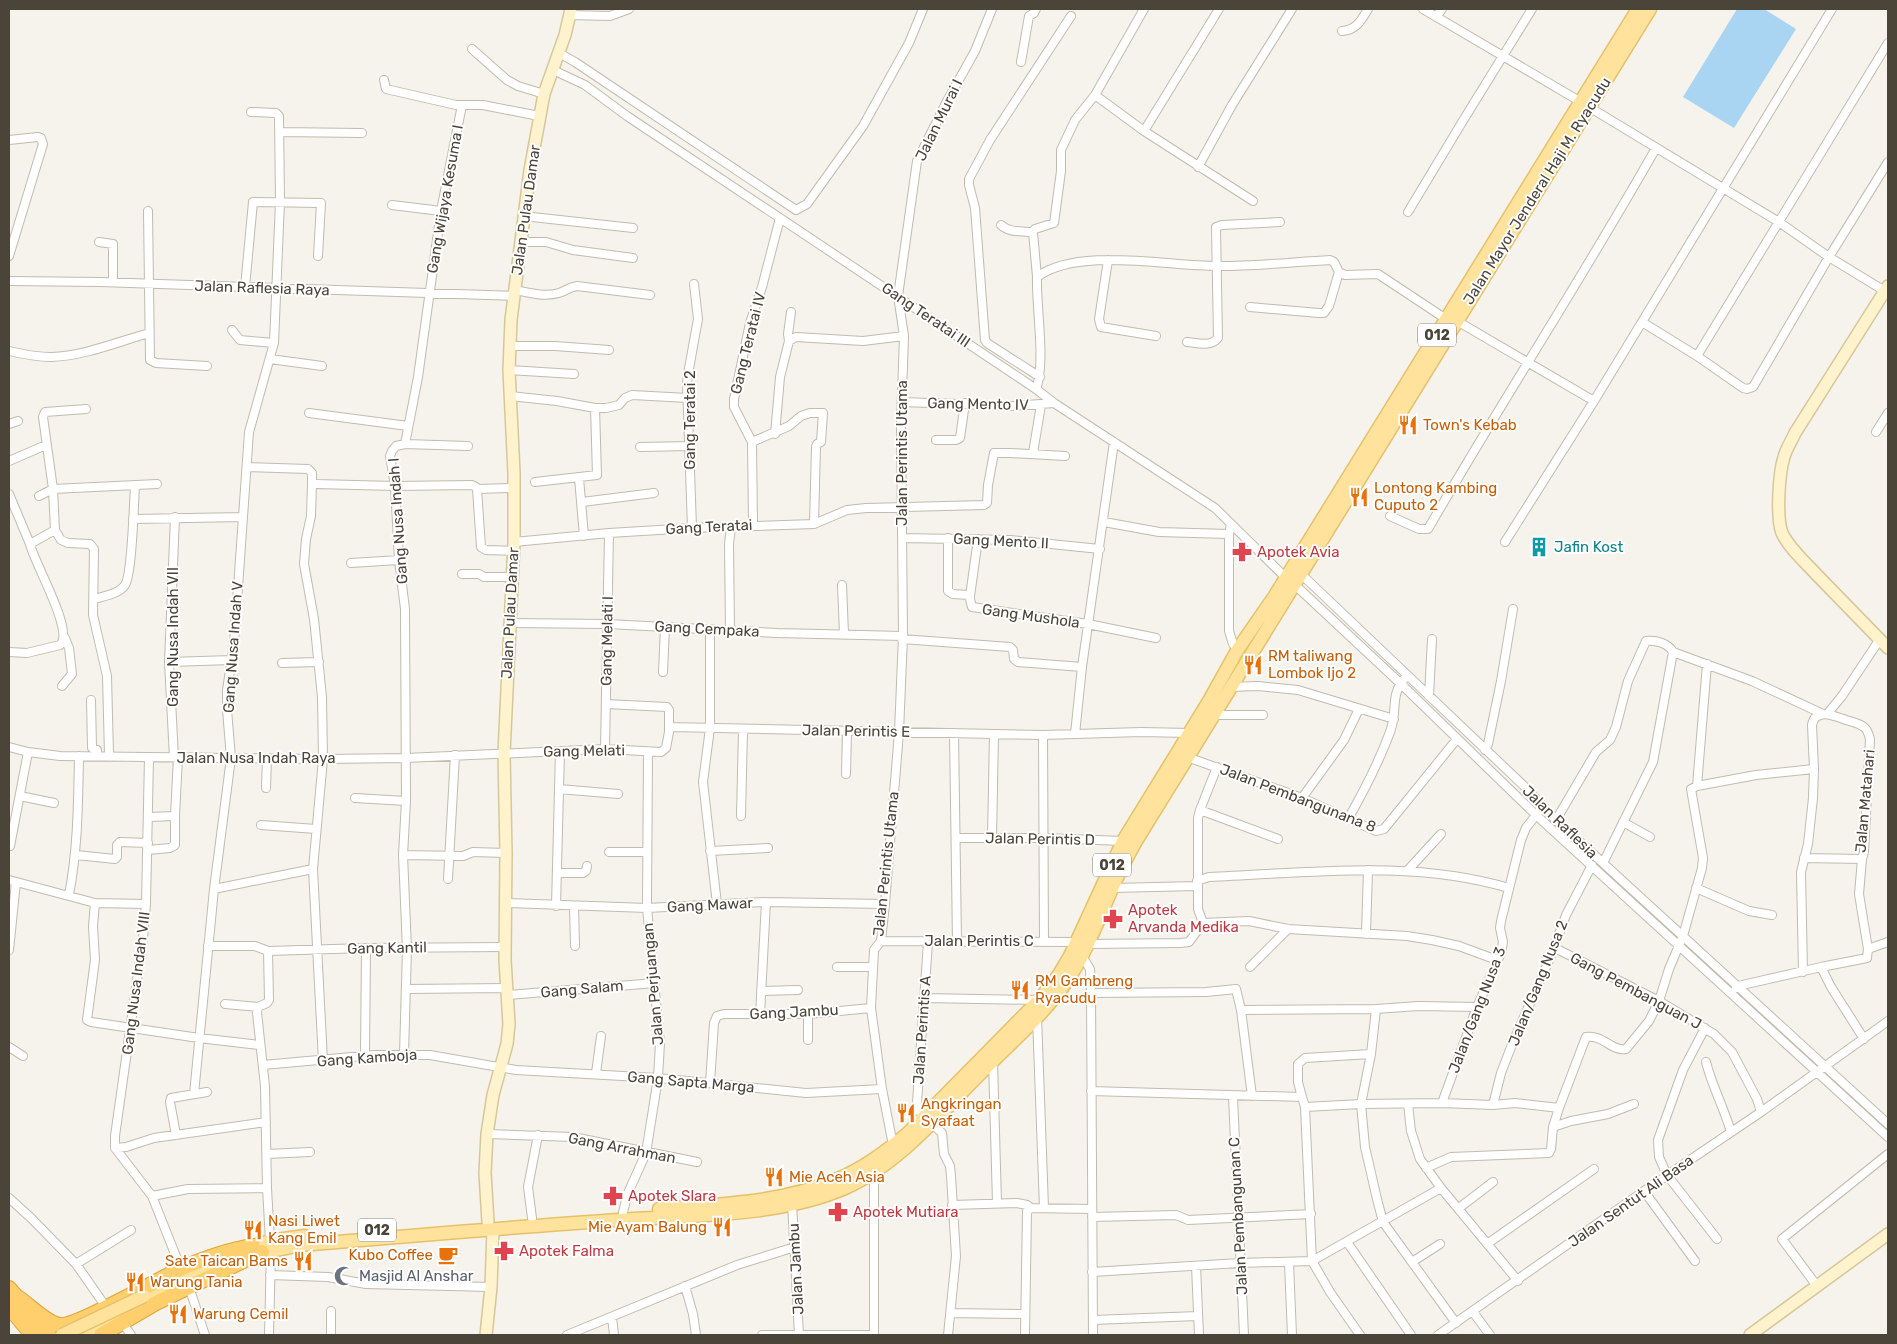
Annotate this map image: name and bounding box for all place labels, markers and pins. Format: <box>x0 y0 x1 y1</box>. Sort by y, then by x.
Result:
restaurant icon: Town's Kebab <box>1397 414 1419 436</box>
place label: Town's Kebab <box>1423 416 1517 434</box>
place label: Lontong Kambing Cuputo 2 <box>1374 479 1497 514</box>
restaurant icon: Lontong Kambing Cuputo 2 <box>1348 486 1370 508</box>
building icon: Jafin Kost <box>1528 536 1550 558</box>
place label: Jafin Kost <box>1554 538 1623 556</box>
pharmacy icon: Apotek Avia <box>1231 541 1253 563</box>
place label: Apotek Avia <box>1257 543 1339 561</box>
place label: RM taliwang Lombok Ijo 2 <box>1268 647 1356 682</box>
restaurant icon: RM taliwang Lombok Ijo 2 <box>1242 654 1264 676</box>
place label: Apotek Arvanda Medika <box>1128 901 1239 936</box>
pharmacy icon: Apotek Arvanda Medika <box>1102 908 1124 930</box>
place label: RM Gambreng Ryacudu <box>1035 972 1133 1007</box>
restaurant icon: RM Gambreng Ryacudu <box>1009 979 1031 1001</box>
place label: Angkringan Syafaat <box>921 1095 1002 1130</box>
restaurant icon: Angkringan Syafaat <box>895 1102 917 1124</box>
restaurant icon: Mie Aceh Asia <box>763 1166 785 1188</box>
place label: Mie Aceh Asia <box>789 1168 885 1186</box>
pharmacy icon: Apotek Slara <box>602 1185 624 1207</box>
place label: Apotek Slara <box>628 1187 716 1205</box>
pharmacy icon: Apotek Mutiara <box>827 1201 849 1223</box>
place label: Apotek Mutiara <box>853 1203 959 1221</box>
place label: Nasi Liwet Kang Emil <box>268 1212 340 1247</box>
restaurant icon: Mie Ayam Balung <box>711 1216 733 1238</box>
place label: Mie Ayam Balung <box>588 1218 707 1236</box>
restaurant icon: Nasi Liwet Kang Emil <box>242 1219 264 1241</box>
pharmacy icon: Apotek Falma <box>493 1240 515 1262</box>
place label: Apotek Falma <box>519 1242 614 1260</box>
cafe icon: Kubo Coffee <box>437 1244 459 1266</box>
place label: Kubo Coffee <box>349 1246 433 1264</box>
restaurant icon: Sate Taican Bams <box>292 1250 314 1272</box>
place label: Sate Taican Bams <box>165 1252 288 1270</box>
mosque icon: Masjid Al Anshar <box>333 1265 355 1287</box>
place label: Masjid Al Anshar <box>359 1267 474 1285</box>
restaurant icon: Warung Tania <box>124 1271 146 1293</box>
place label: Warung Tania <box>150 1273 243 1291</box>
restaurant icon: Warung Cemil <box>167 1303 189 1325</box>
place label: Warung Cemil <box>193 1305 288 1323</box>

